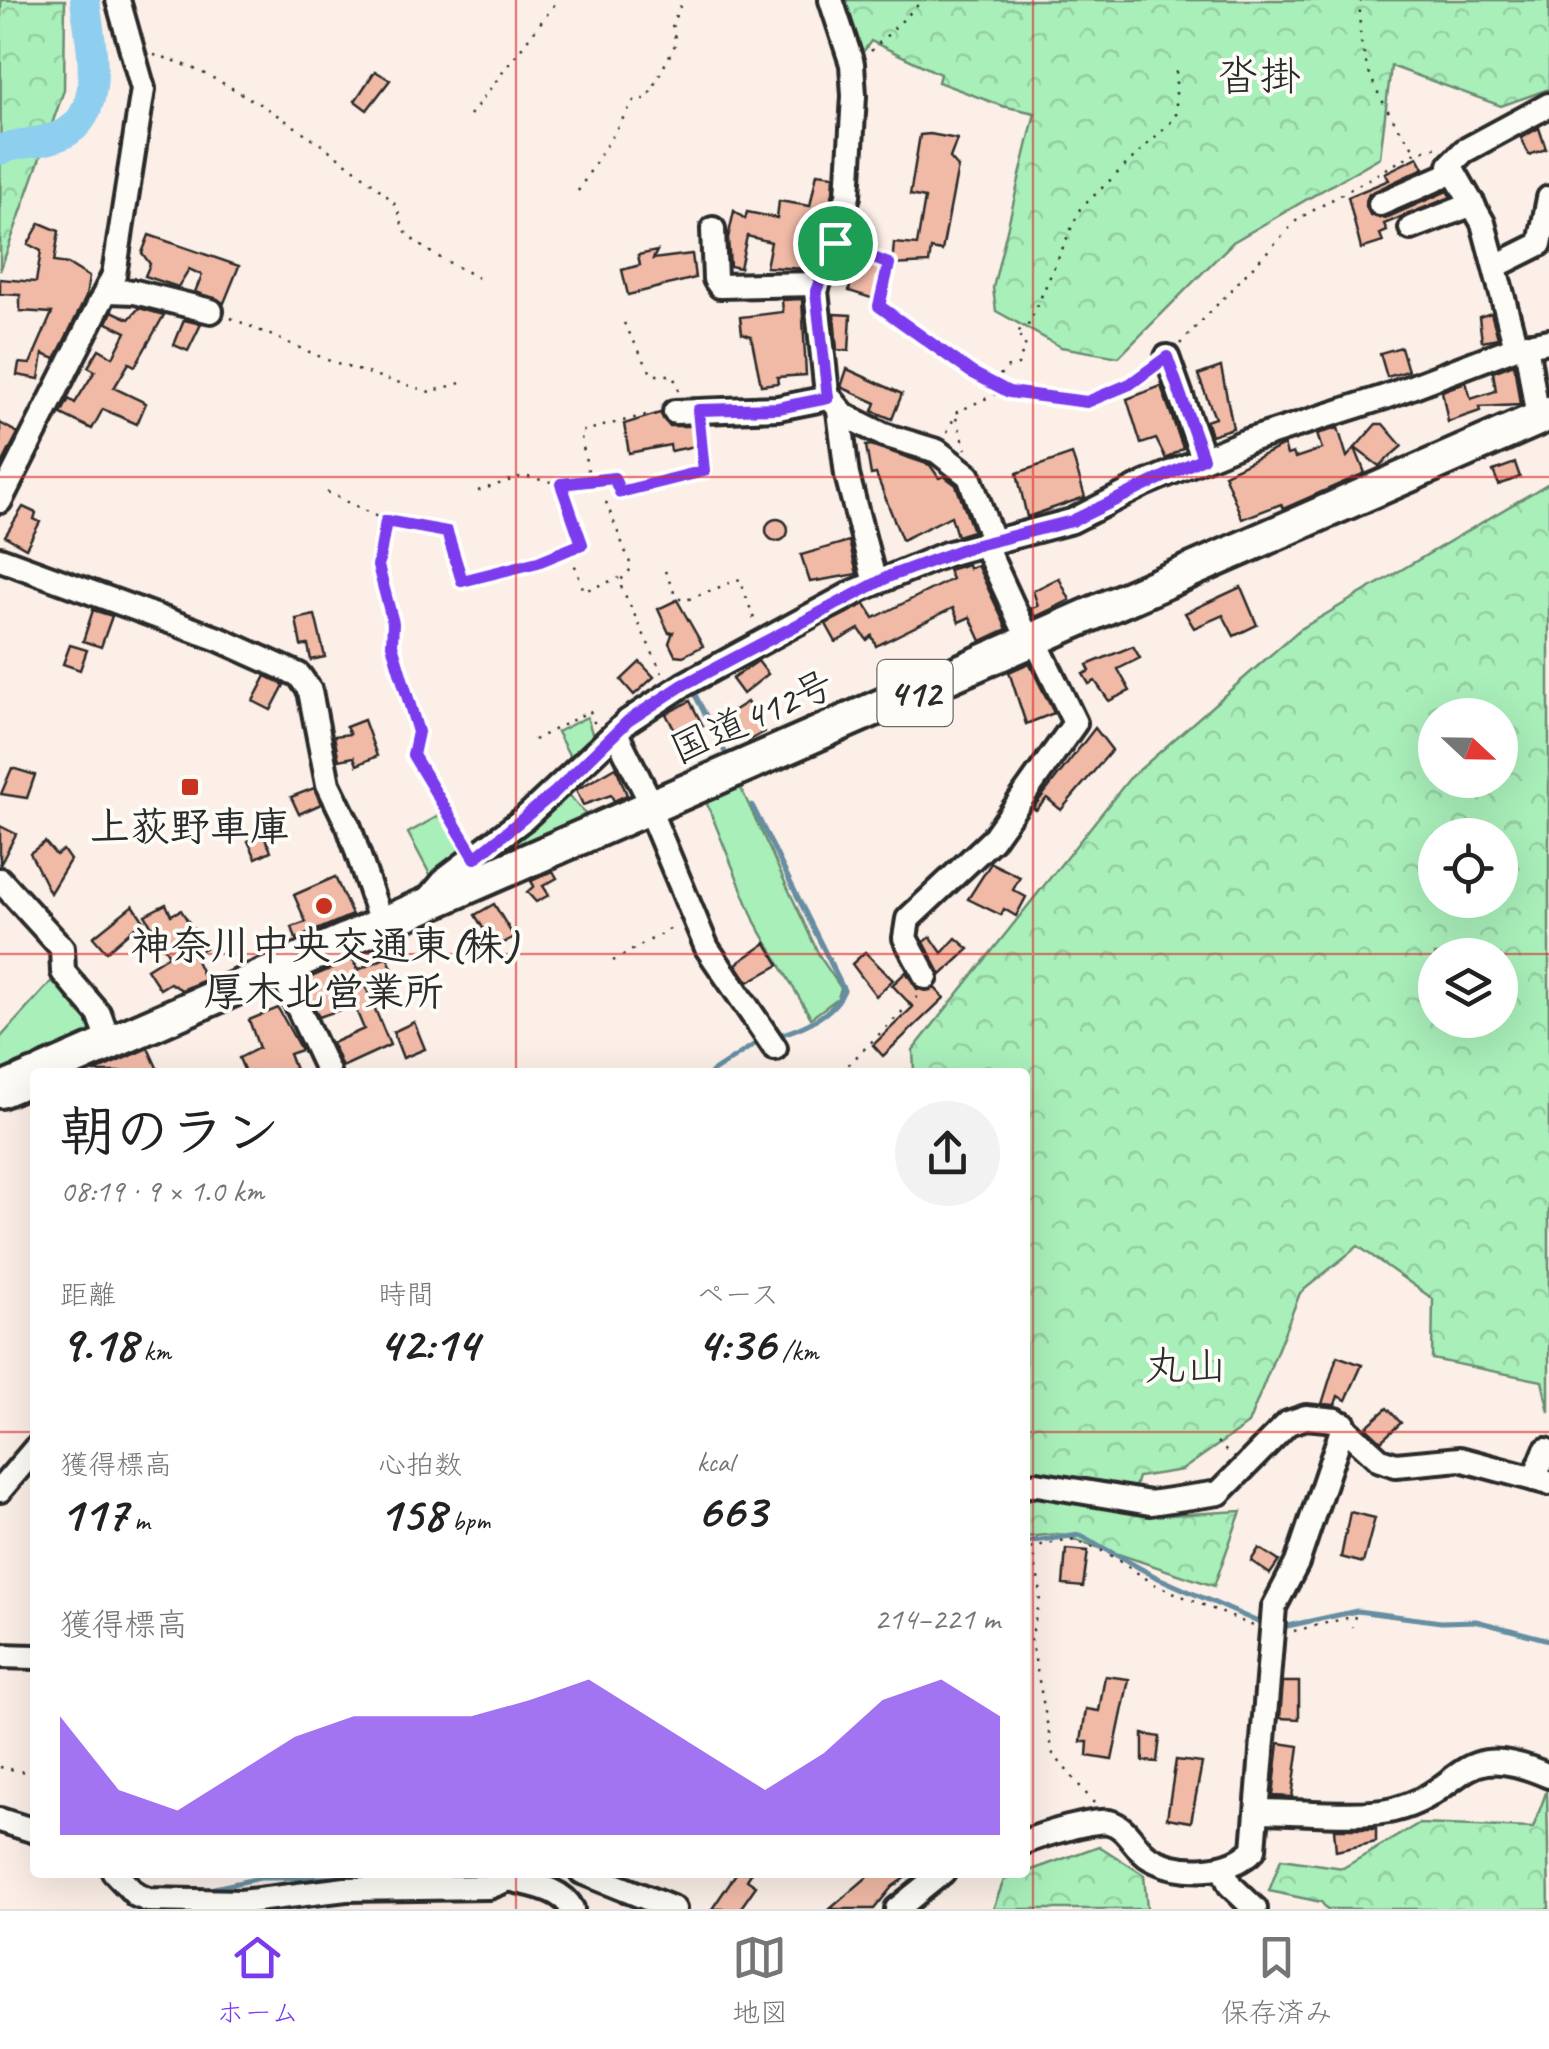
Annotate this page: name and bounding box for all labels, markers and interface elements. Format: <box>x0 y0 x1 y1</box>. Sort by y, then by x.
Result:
district label: 沓掛 <box>1217 50 1301 103</box>
pin <box>793 201 878 286</box>
icon: arrive <box>808 216 863 271</box>
street label: 国道412号 <box>662 659 842 775</box>
road number: 412 <box>878 660 952 726</box>
north arrow <box>1418 698 1518 798</box>
map controls <box>1418 698 1518 1038</box>
marker: 上荻野車庫 <box>179 776 201 798</box>
place label: 上荻野車庫 <box>90 802 290 852</box>
button: locate <box>1418 818 1518 918</box>
marker: 神奈川中央交通東(株) 厚木北営業所 <box>313 895 335 917</box>
place label: 神奈川中央交通東(株) 厚木北営業所 <box>131 921 520 1017</box>
button: layers <box>1418 938 1518 1038</box>
text: 朝のラン <box>60 1097 280 1167</box>
button: share <box>895 1101 1000 1206</box>
text: 08:19 · 9 × 1.0 km <box>60 1170 264 1211</box>
text: 距離 <box>60 1277 116 1312</box>
text: 時間 <box>378 1277 434 1312</box>
text: ペース <box>697 1277 779 1312</box>
text: 9.18 <box>60 1312 137 1375</box>
text: 42:14 <box>378 1312 478 1375</box>
text: 4:36 <box>697 1312 775 1375</box>
text: km <box>137 1333 171 1368</box>
text: /km <box>775 1333 818 1368</box>
district label: 丸山 <box>1144 1340 1228 1393</box>
text: kcal <box>697 1444 734 1479</box>
text: 獲得標高 <box>60 1447 172 1482</box>
text: 心拍数 <box>378 1447 462 1482</box>
text: 663 <box>697 1479 766 1542</box>
text: 117 <box>60 1482 127 1545</box>
text: 158 <box>378 1482 445 1545</box>
text: m <box>127 1503 150 1538</box>
text: bpm <box>445 1503 490 1538</box>
text: 214–221 m <box>874 1598 1000 1639</box>
text: 獲得標高 <box>60 1604 188 1645</box>
tab: ホーム <box>216 1930 299 2030</box>
tab: 地図 <box>732 1930 788 2030</box>
tab: 保存済み <box>1221 1930 1333 2030</box>

